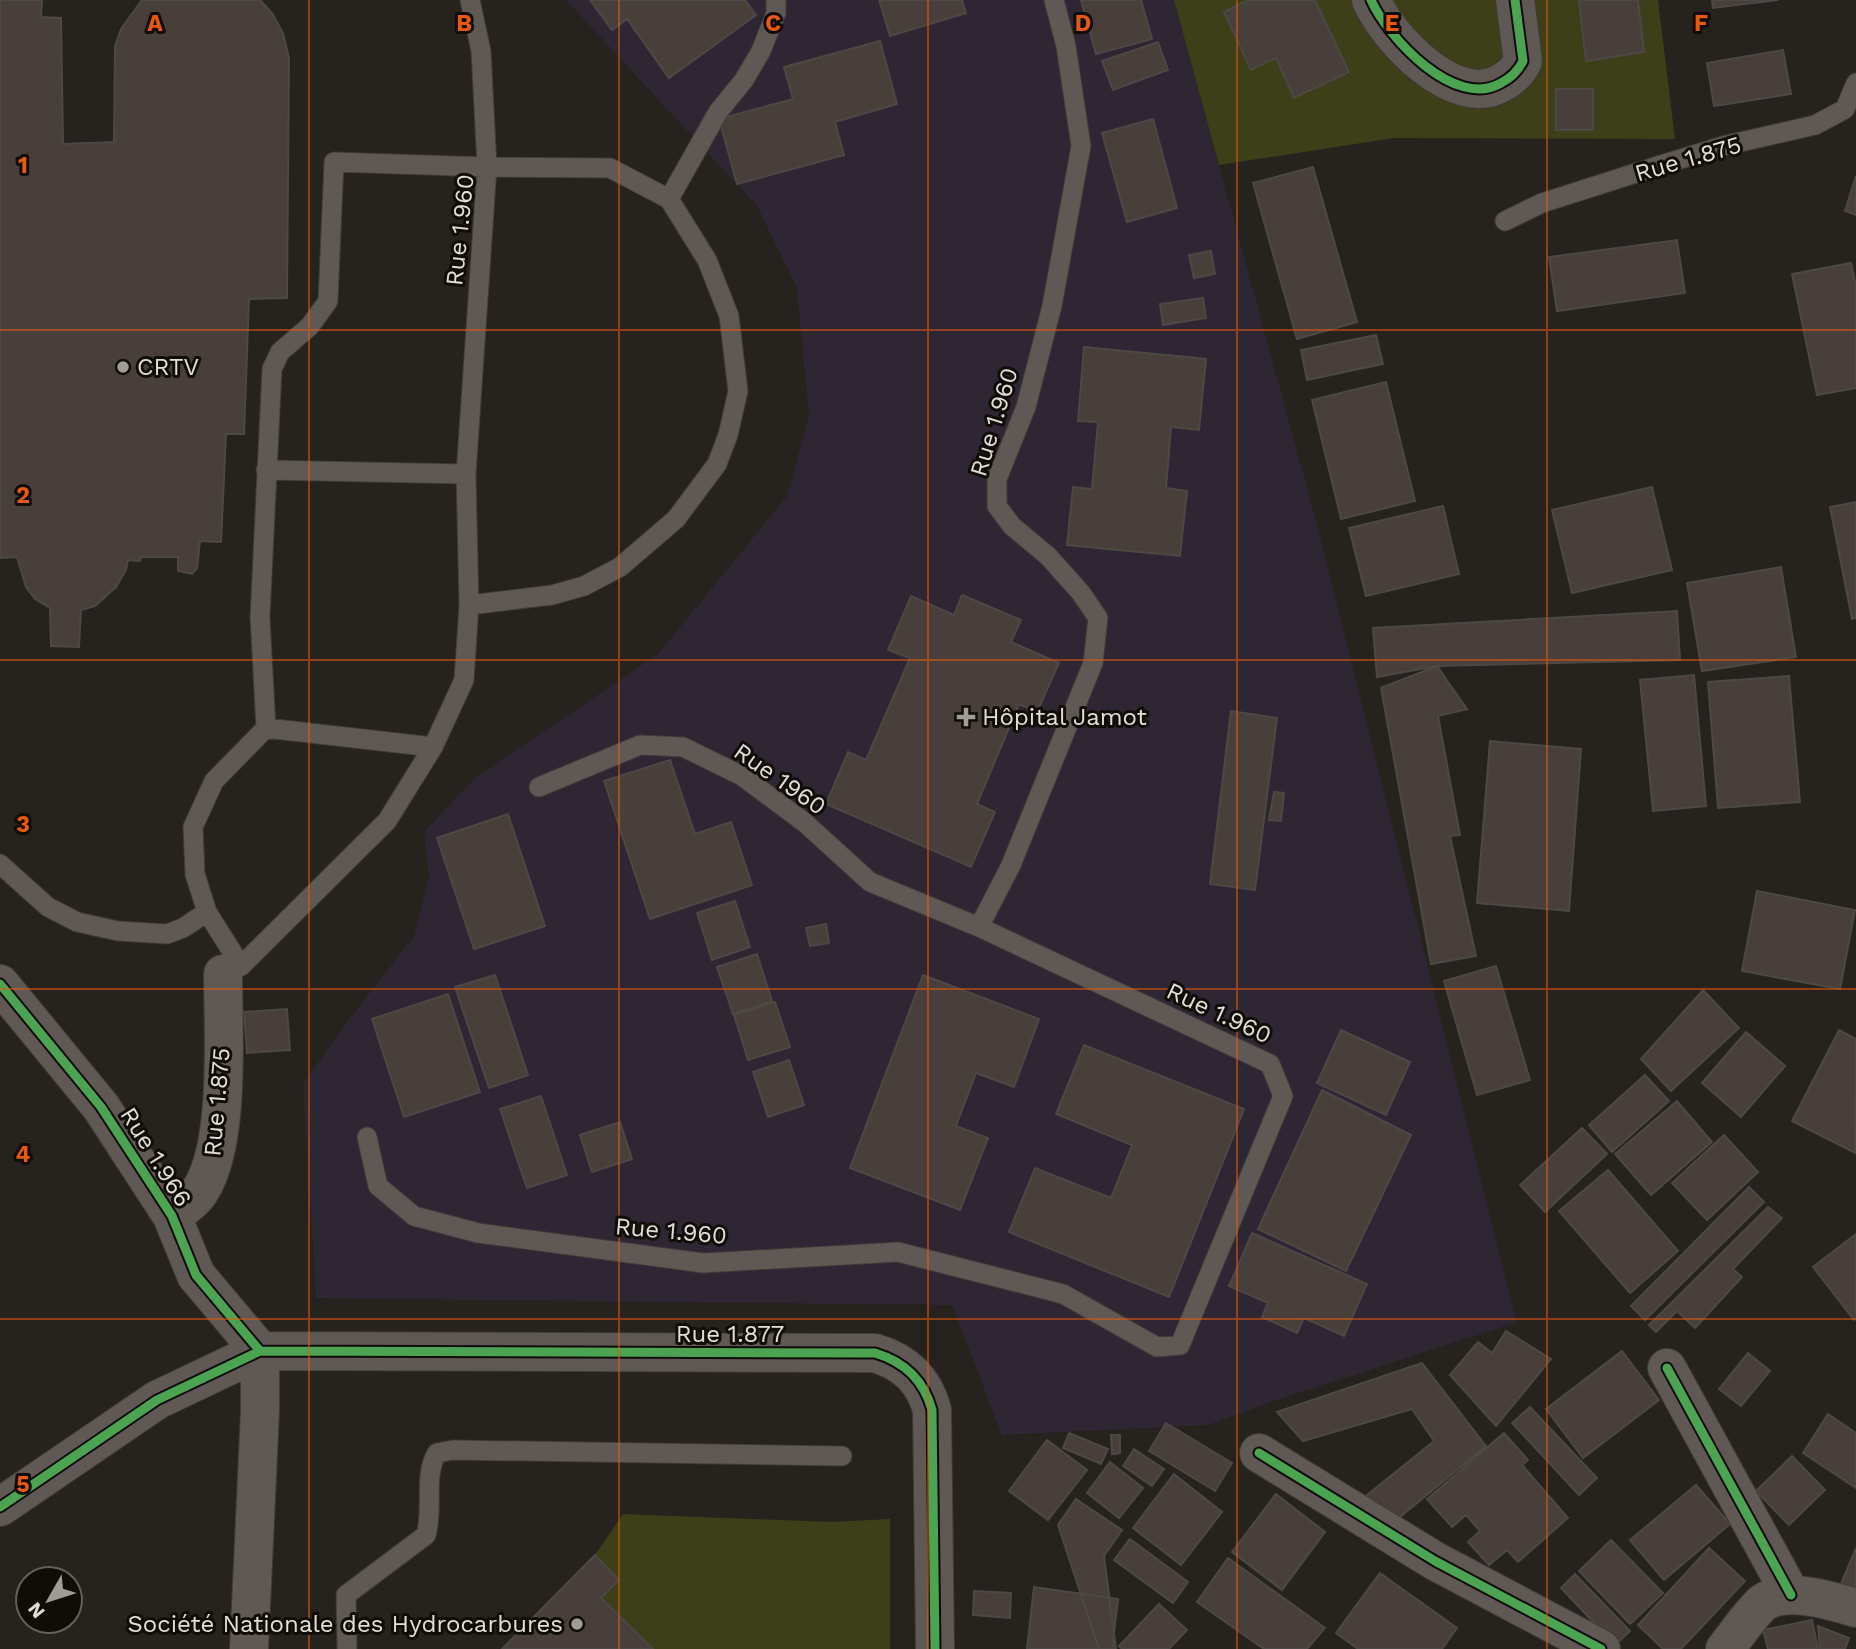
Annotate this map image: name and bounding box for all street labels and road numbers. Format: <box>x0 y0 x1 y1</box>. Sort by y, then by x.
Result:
street label: Rue 1.875 <box>1632 131 1744 187</box>
street label: Rue 1.960 <box>440 173 480 287</box>
street label: Rue 1.960 <box>964 364 1024 480</box>
street label: Rue 1960 <box>729 737 831 821</box>
street label: Rue 1.960 <box>1162 977 1276 1049</box>
street label: Rue 1.875 <box>198 1046 236 1158</box>
street label: Rue 1.966 <box>115 1102 197 1212</box>
street label: Rue 1.960 <box>614 1212 728 1250</box>
street label: Rue 1.877 <box>676 1320 784 1348</box>

